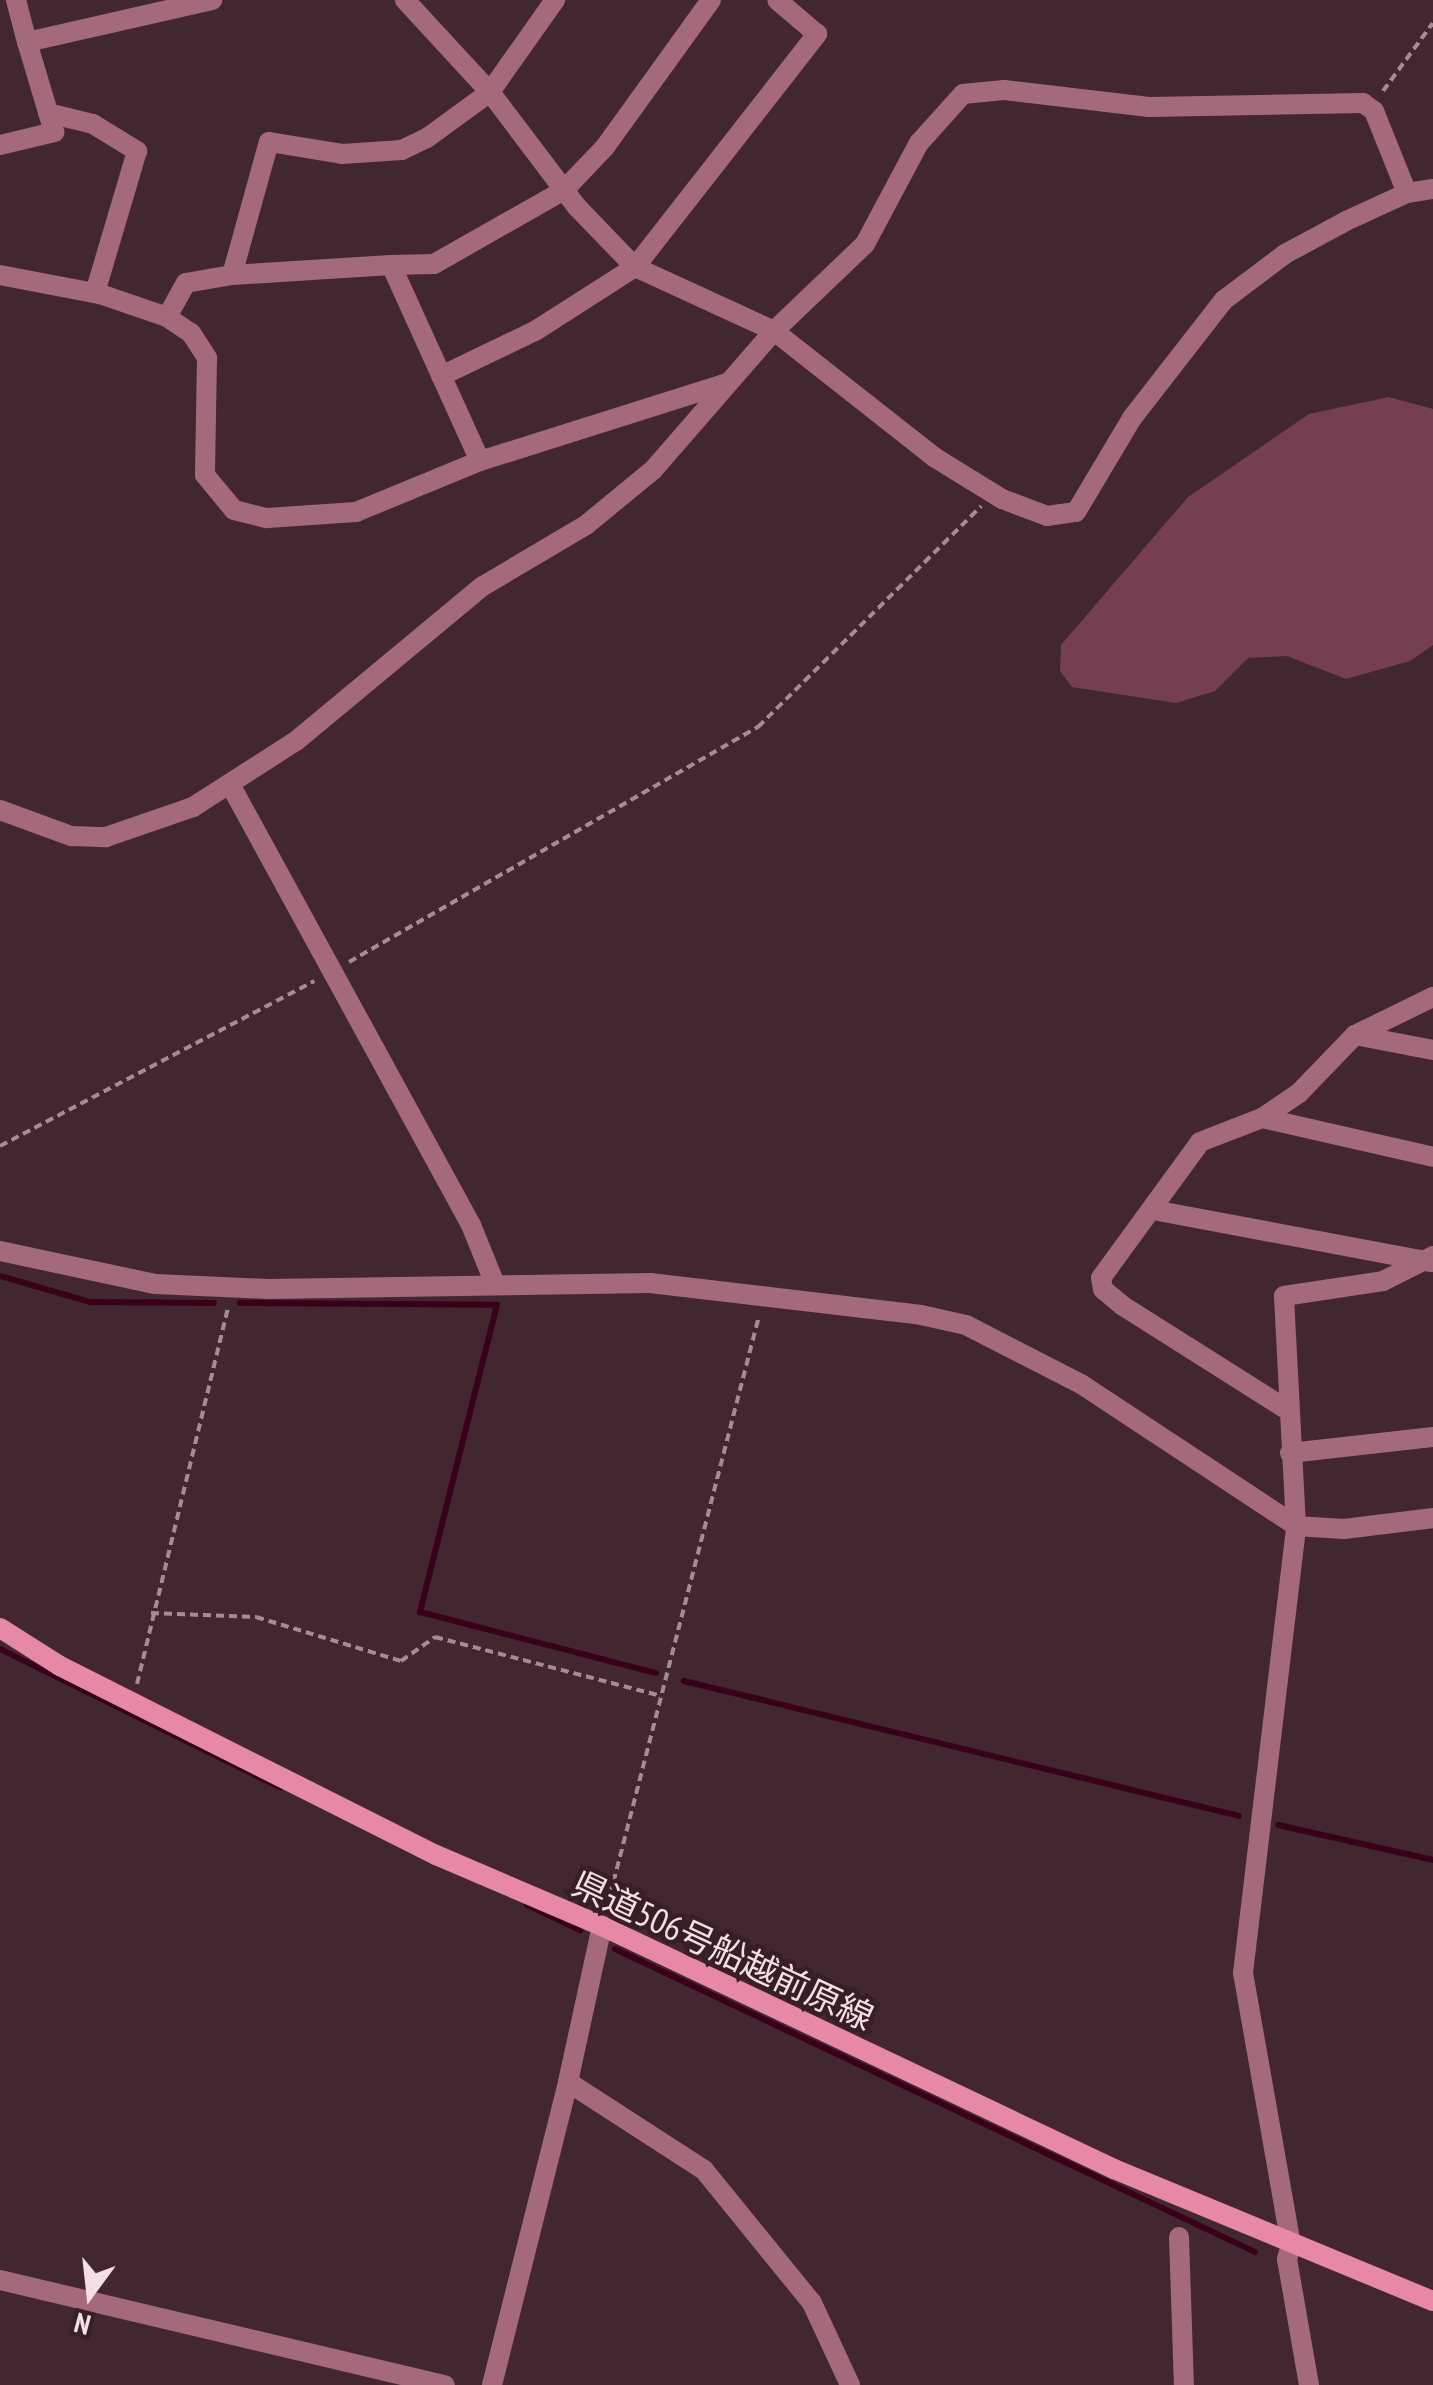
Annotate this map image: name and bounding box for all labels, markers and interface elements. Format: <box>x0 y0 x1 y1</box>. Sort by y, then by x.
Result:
street label: 県道506号船越前原線 <box>566 1862 880 2038</box>
north arrow <box>40 2245 140 2345</box>
text: N <box>70 2305 94 2344</box>

